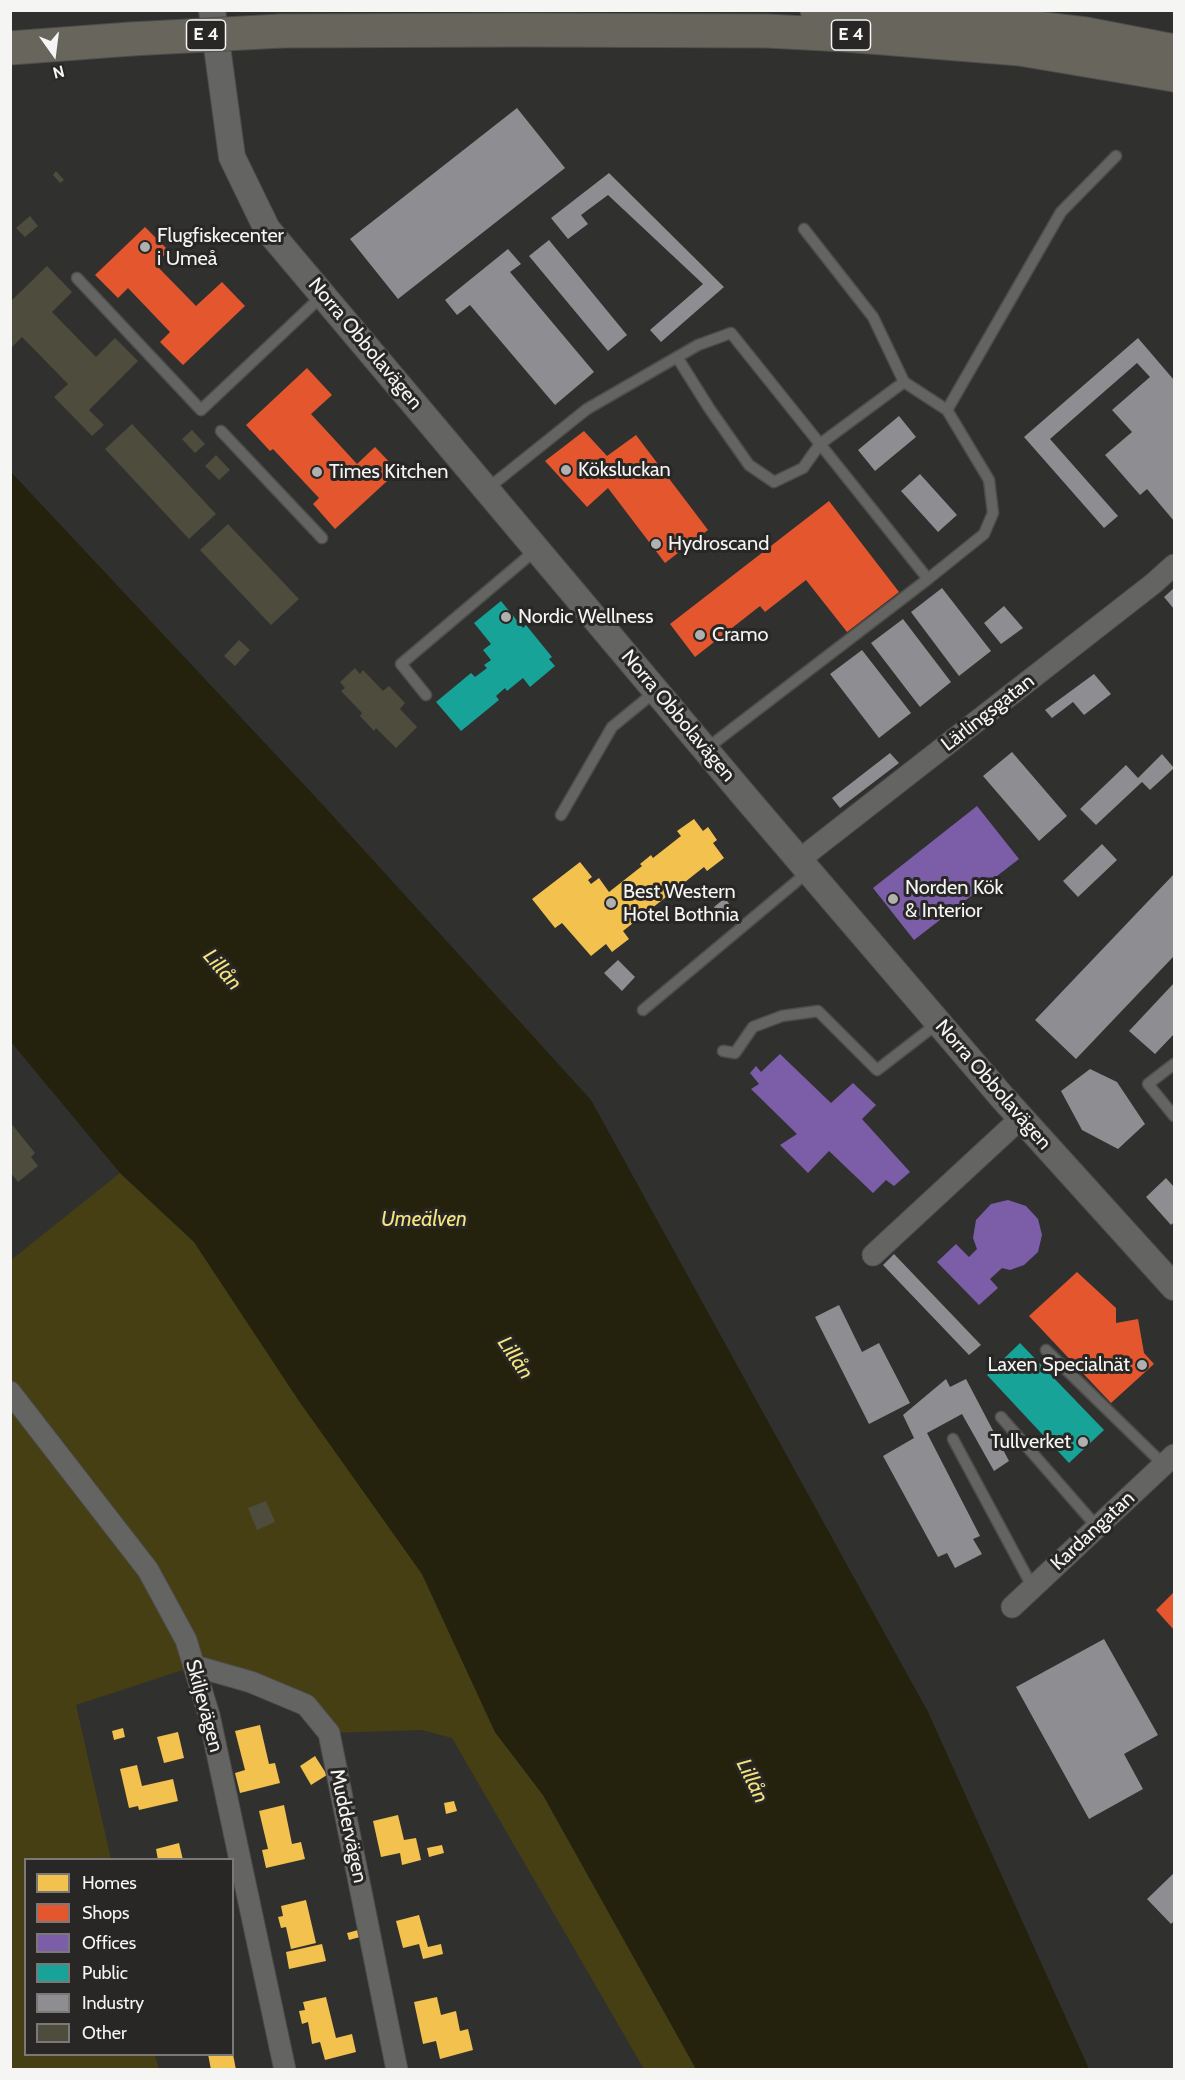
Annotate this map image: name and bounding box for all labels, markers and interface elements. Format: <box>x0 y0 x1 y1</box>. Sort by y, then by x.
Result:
road number: E 4 <box>186 20 226 50</box>
road number: E 4 <box>832 20 870 50</box>
north arrow <box>24 24 84 84</box>
text: N <box>51 61 66 83</box>
place label: Flugfiskecenter i Umeå <box>157 224 284 271</box>
marker: Flugfiskecenter i Umeå <box>138 240 152 254</box>
street label: Norra Obbolavägen <box>303 273 427 415</box>
place label: Köksluckan <box>578 458 671 482</box>
place label: Times Kitchen <box>329 460 448 484</box>
marker: Köksluckan <box>559 463 573 477</box>
marker: Times Kitchen <box>310 465 324 479</box>
place label: Hydroscand <box>668 532 769 556</box>
marker: Hydroscand <box>649 537 663 551</box>
place label: Nordic Wellness <box>518 605 654 629</box>
marker: Nordic Wellness <box>499 610 513 624</box>
place label: Cramo <box>712 623 768 647</box>
marker: Cramo <box>693 628 707 642</box>
street label: Norra Obbolavägen <box>616 645 740 787</box>
street label: Lärlingsgatan <box>937 669 1039 757</box>
place label: Norden Kök & Interior <box>905 876 1003 923</box>
place label: Best Western Hotel Bothnia <box>623 880 739 927</box>
marker: Norden Kök & Interior <box>886 892 900 906</box>
marker: Best Western Hotel Bothnia <box>604 896 618 910</box>
water label: Lillån <box>197 944 247 996</box>
street label: Norra Obbolavägen <box>930 1015 1056 1155</box>
water label: Umeälven <box>381 1207 467 1233</box>
water label: Lillån <box>492 1332 538 1384</box>
place label: Laxen Specialnät <box>987 1353 1130 1377</box>
marker: Laxen Specialnät <box>1135 1358 1149 1372</box>
place label: Tullverket <box>991 1430 1071 1454</box>
marker: Tullverket <box>1076 1435 1090 1449</box>
street label: Kardangatan <box>1046 1486 1140 1576</box>
street label: Skiljevägen <box>180 1657 228 1755</box>
water label: Lillån <box>731 1755 773 1807</box>
street label: Muddervägen <box>324 1767 372 1885</box>
legend <box>24 1858 234 2056</box>
text: Homes <box>82 1872 137 1894</box>
text: Shops <box>82 1902 130 1924</box>
text: Offices <box>82 1932 136 1954</box>
text: Public <box>82 1962 128 1984</box>
text: Industry <box>82 1992 144 2014</box>
text: Other <box>82 2022 127 2044</box>

